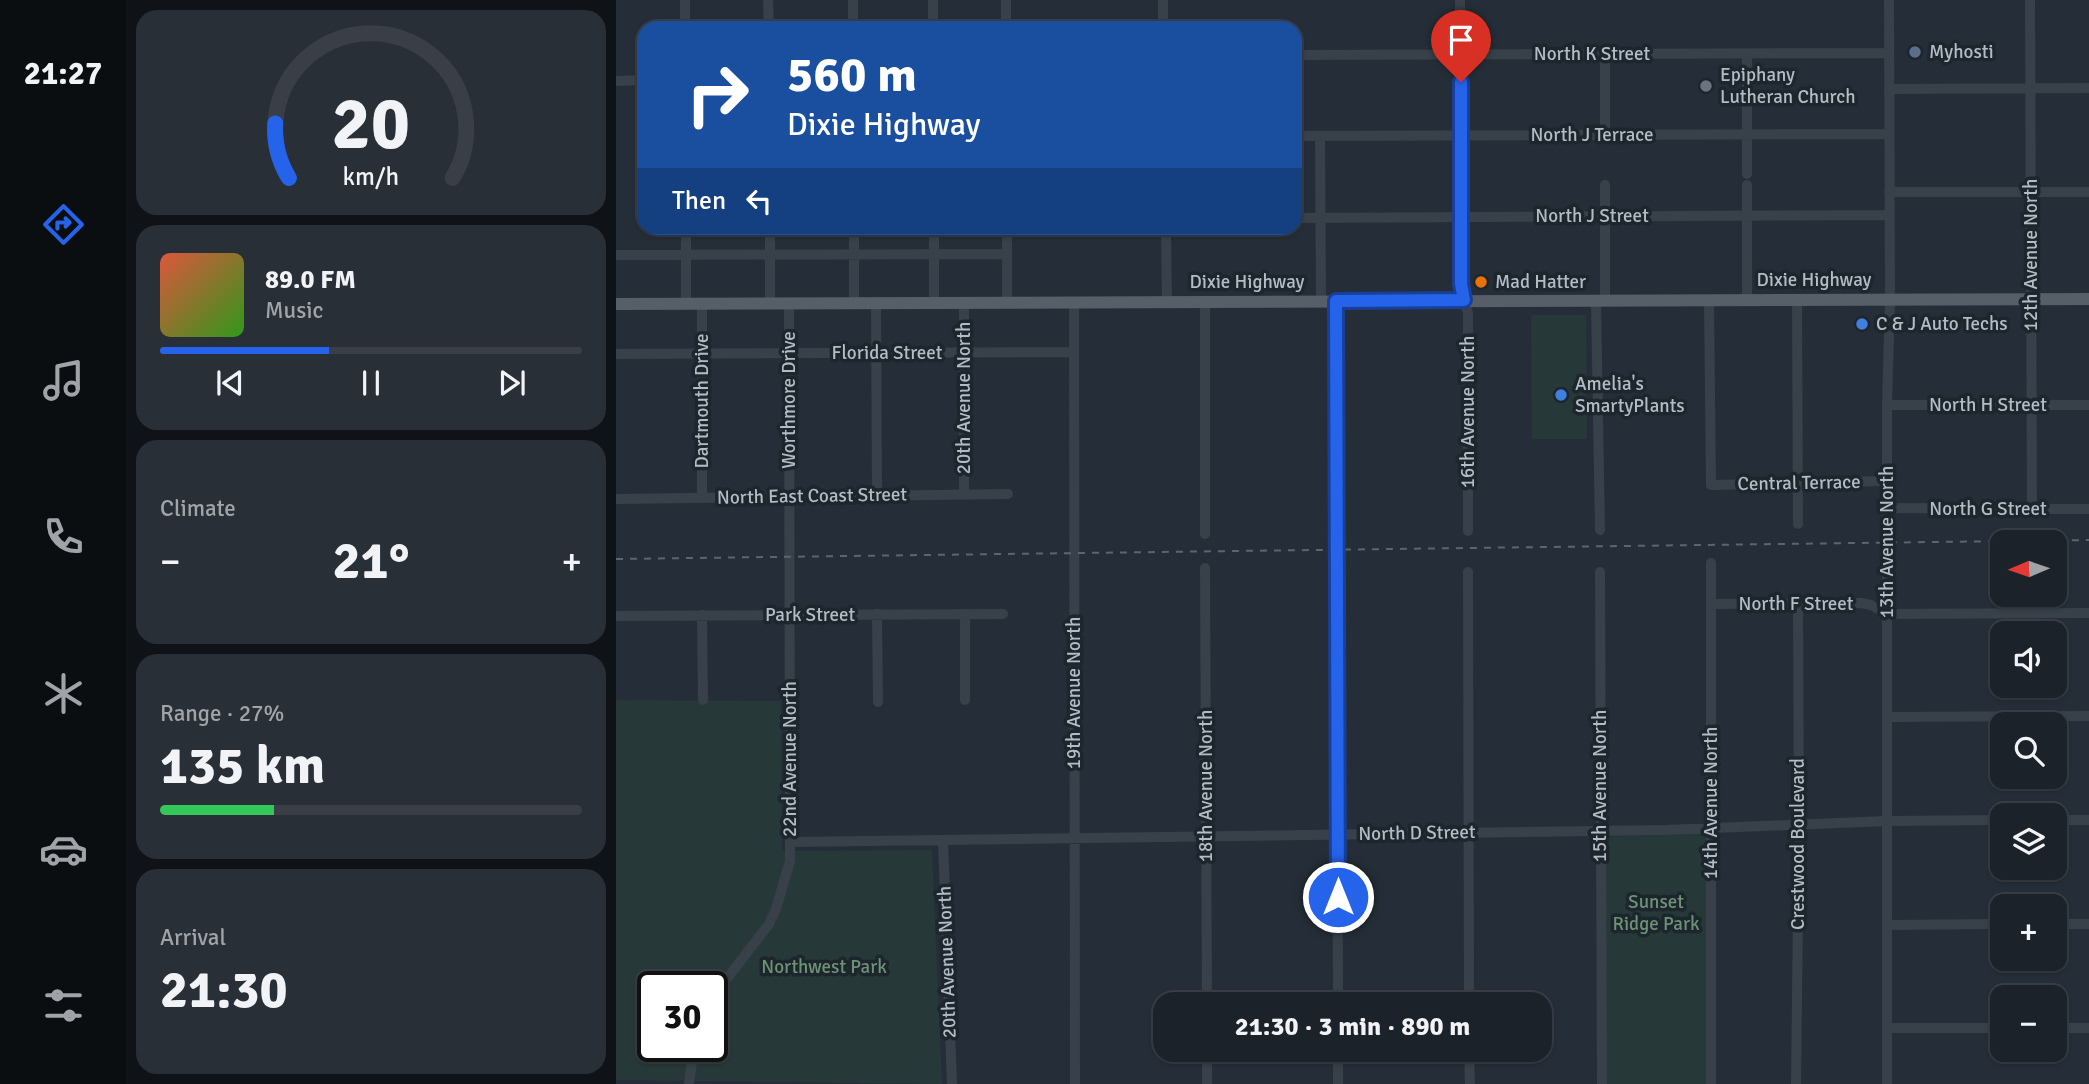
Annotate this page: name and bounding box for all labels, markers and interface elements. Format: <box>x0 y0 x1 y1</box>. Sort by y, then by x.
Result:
pin <box>1431 10 1491 82</box>
icon: arrive <box>1442 21 1480 59</box>
place label: Myhosti <box>1929 40 1994 64</box>
street label: North K Street <box>1534 42 1651 66</box>
marker: Myhosti <box>1907 44 1923 60</box>
text: 560 m <box>787 45 917 105</box>
icon: right <box>672 49 763 140</box>
text: 21:27 <box>24 54 102 93</box>
place label: Epiphany Lutheran Church <box>1720 63 1856 109</box>
marker: Epiphany Lutheran Church <box>1698 78 1714 94</box>
text: 20 <box>332 81 410 170</box>
text: Dixie Highway <box>787 105 980 144</box>
street label: North J Terrace <box>1530 123 1654 147</box>
text: km/h <box>343 161 399 192</box>
street label: 12th Avenue North <box>2019 179 2043 331</box>
icon: left <box>740 182 778 220</box>
text: Then <box>672 185 726 217</box>
icon: directions <box>39 200 88 249</box>
street label: North J Street <box>1535 204 1649 228</box>
text: 89.0 FM <box>265 264 356 296</box>
street label: Dixie Highway <box>1757 268 1872 292</box>
street label: Dixie Highway <box>1190 270 1305 294</box>
place label: Mad Hatter <box>1495 270 1586 294</box>
marker: Mad Hatter <box>1473 274 1489 290</box>
text: Music <box>265 296 323 325</box>
place label: C & J Auto Techs <box>1876 312 2008 336</box>
marker: C & J Auto Techs <box>1854 316 1870 332</box>
street label: 20th Avenue North <box>952 322 976 474</box>
street label: Worthmore Drive <box>777 331 801 469</box>
street label: Dartmouth Drive <box>690 334 714 468</box>
street label: 16th Avenue North <box>1456 336 1480 488</box>
street label: Florida Street <box>831 341 943 365</box>
icon: music <box>39 356 88 405</box>
icon: previous <box>211 364 249 402</box>
icon: pause <box>352 364 390 402</box>
icon: next <box>493 364 531 402</box>
place label: Amelia's SmartyPlants <box>1575 372 1685 418</box>
marker: Amelia's SmartyPlants <box>1553 387 1569 403</box>
street label: North H Street <box>1929 393 2047 417</box>
street label: 13th Avenue North <box>1875 466 1899 618</box>
street label: Central Terrace <box>1737 470 1861 496</box>
street label: North East Coast Street <box>717 482 908 510</box>
text: Climate <box>160 494 236 523</box>
street label: North G Street <box>1929 497 2047 521</box>
icon: phone <box>39 512 88 561</box>
text: 21° <box>333 529 409 593</box>
north arrow <box>1990 530 2067 607</box>
map controls <box>1990 530 2067 1062</box>
text: − <box>160 538 181 585</box>
text: + <box>561 538 582 585</box>
street label: North F Street <box>1739 592 1854 616</box>
street label: Park Street <box>765 603 855 627</box>
street label: 19th Avenue North <box>1062 617 1086 769</box>
button: sound <box>1990 621 2067 698</box>
icon: climate <box>39 669 88 718</box>
street label: 22nd Avenue North <box>778 681 802 837</box>
text: Range · 27% <box>160 699 284 728</box>
street label: 18th Avenue North <box>1194 710 1218 862</box>
street label: 15th Avenue North <box>1588 710 1612 862</box>
button: search <box>1990 712 2067 789</box>
street label: 14th Avenue North <box>1699 727 1723 879</box>
text: 135 km <box>160 734 325 798</box>
street label: Crestwood Boulevard <box>1786 758 1810 930</box>
button: layers <box>1990 803 2067 880</box>
street label: North D Street <box>1358 820 1476 846</box>
icon: car <box>39 825 88 874</box>
position arrow <box>1301 860 1375 934</box>
street label: 20th Avenue North <box>932 885 962 1039</box>
park label: Sunset Ridge Park <box>1613 890 1700 936</box>
button: + <box>1990 894 2067 971</box>
text: Arrival <box>160 923 226 952</box>
park label: Northwest Park <box>761 955 887 979</box>
text: 21:30 <box>160 958 288 1022</box>
speed limit sign: 30 <box>637 971 728 1062</box>
icon: filters <box>39 981 88 1030</box>
button: − <box>1990 985 2067 1062</box>
text: 21:30 · 3 min · 890 m <box>1235 1011 1470 1043</box>

